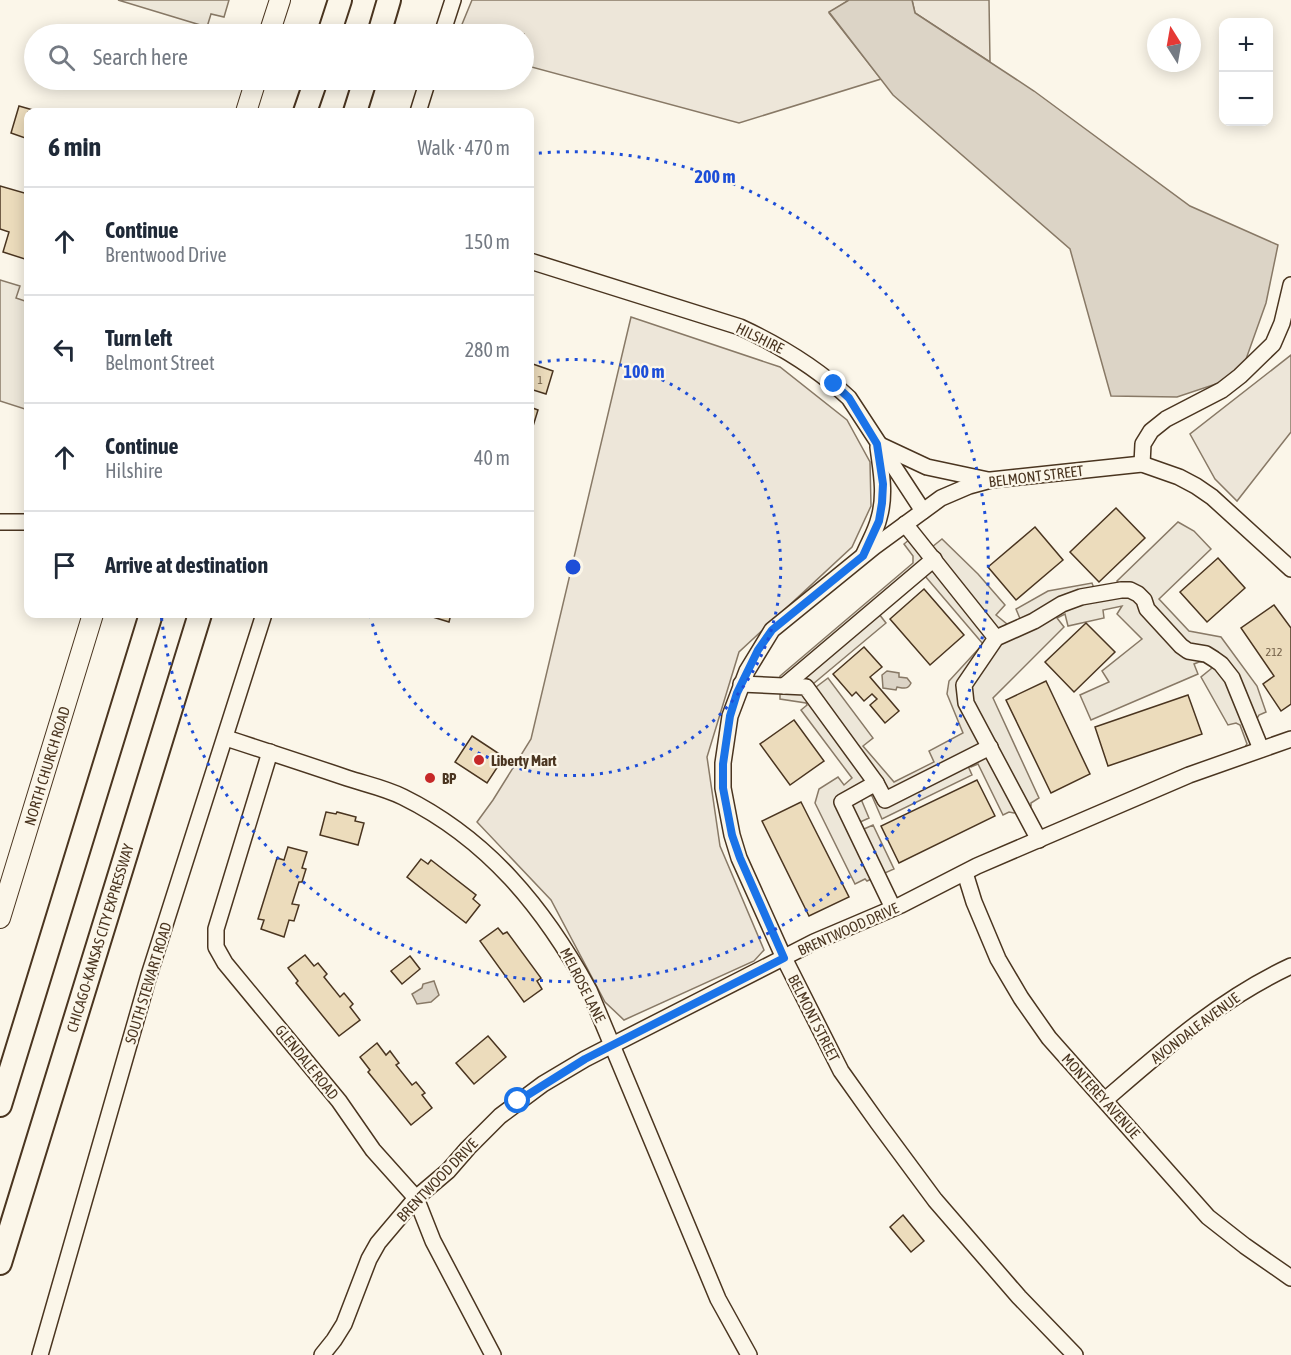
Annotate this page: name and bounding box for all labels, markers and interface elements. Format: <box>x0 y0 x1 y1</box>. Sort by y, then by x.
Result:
north arrow <box>1147 18 1201 72</box>
map controls <box>1219 18 1273 126</box>
button: + <box>1219 18 1273 72</box>
search box <box>24 24 534 90</box>
icon: search <box>45 41 78 74</box>
text: Search here <box>93 44 188 70</box>
button: − <box>1219 72 1273 126</box>
text: 6 min <box>48 132 101 162</box>
text: Walk · 470 m <box>418 136 510 159</box>
text: 200 m <box>695 166 735 187</box>
text: Continue <box>105 217 179 243</box>
icon: ahead <box>48 225 81 258</box>
text: 150 m <box>465 230 510 253</box>
text: Brentwood Drive <box>105 243 227 266</box>
street label: HILSHIRE <box>733 319 787 357</box>
text: Turn left <box>105 325 172 351</box>
icon: left <box>48 333 81 366</box>
text: 280 m <box>465 338 510 361</box>
text: Belmont Street <box>105 351 215 374</box>
text: 100 m <box>624 361 664 382</box>
route end <box>820 370 846 396</box>
house number: 1 <box>537 373 543 387</box>
text: Continue <box>105 433 179 459</box>
icon: ahead <box>48 441 81 474</box>
text: 40 m <box>474 446 510 469</box>
text: Hilshire <box>105 459 163 482</box>
street label: BELMONT STREET <box>988 462 1085 490</box>
icon: arrive <box>48 549 81 582</box>
text: Arrive at destination <box>105 552 268 578</box>
centre of rings <box>563 557 583 577</box>
house number: 212 <box>1266 645 1282 659</box>
street label: NORTH CHURCH ROAD <box>21 704 73 828</box>
place label: Liberty Mart <box>491 752 557 769</box>
marker: Liberty Mart <box>472 753 486 767</box>
place label: BP <box>442 770 457 787</box>
marker: BP <box>423 771 437 785</box>
street label: CHICAGO-KANSAS CITY EXPRESSWAY <box>63 841 137 1034</box>
street label: BRENTWOOD DRIVE <box>795 899 902 959</box>
street label: SOUTH STEWART ROAD <box>121 920 175 1046</box>
street label: MELROSE LANE <box>557 945 609 1026</box>
street label: BELMONT STREET <box>785 972 843 1065</box>
street label: AVONDALE AVENUE <box>1147 989 1243 1067</box>
street label: GLENDALE ROAD <box>272 1021 342 1103</box>
street label: MONTEREY AVENUE <box>1059 1050 1144 1142</box>
route start <box>504 1087 530 1113</box>
street label: BRENTWOOD DRIVE <box>393 1135 481 1225</box>

